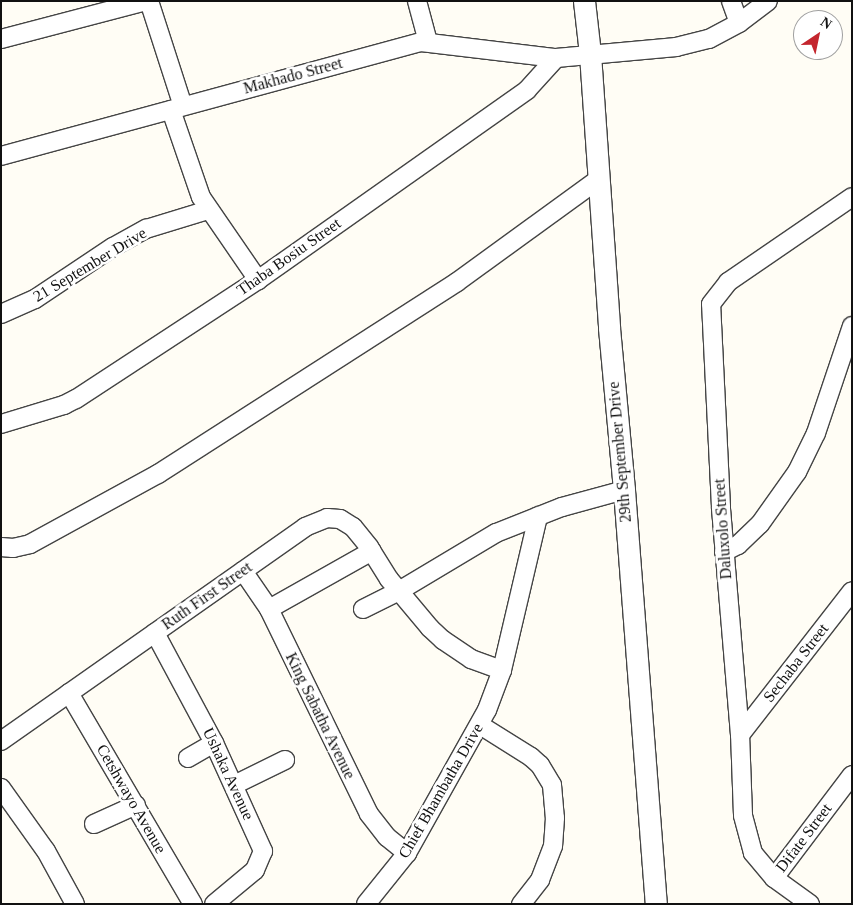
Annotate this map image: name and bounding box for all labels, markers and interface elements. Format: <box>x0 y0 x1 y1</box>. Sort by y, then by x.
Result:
north arrow <box>793 10 843 60</box>
text: N <box>818 14 834 32</box>
street label: Makhado Street <box>241 54 345 98</box>
street label: Thaba Bosiu Street <box>233 214 345 300</box>
street label: 21 September Drive <box>30 224 150 306</box>
street label: 29th September Drive <box>604 381 636 523</box>
street label: Daluxolo Street <box>710 478 736 580</box>
street label: Ruth First Street <box>158 558 256 634</box>
street label: Sechaba Street <box>759 620 833 706</box>
street label: King Sabatha Avenue <box>281 649 359 783</box>
street label: Chief Bhambatha Drive <box>394 720 488 862</box>
street label: Ushaka Avenue <box>198 724 258 824</box>
street label: Cetshwayo Avenue <box>92 741 170 857</box>
street label: Difate Street <box>772 800 836 876</box>

